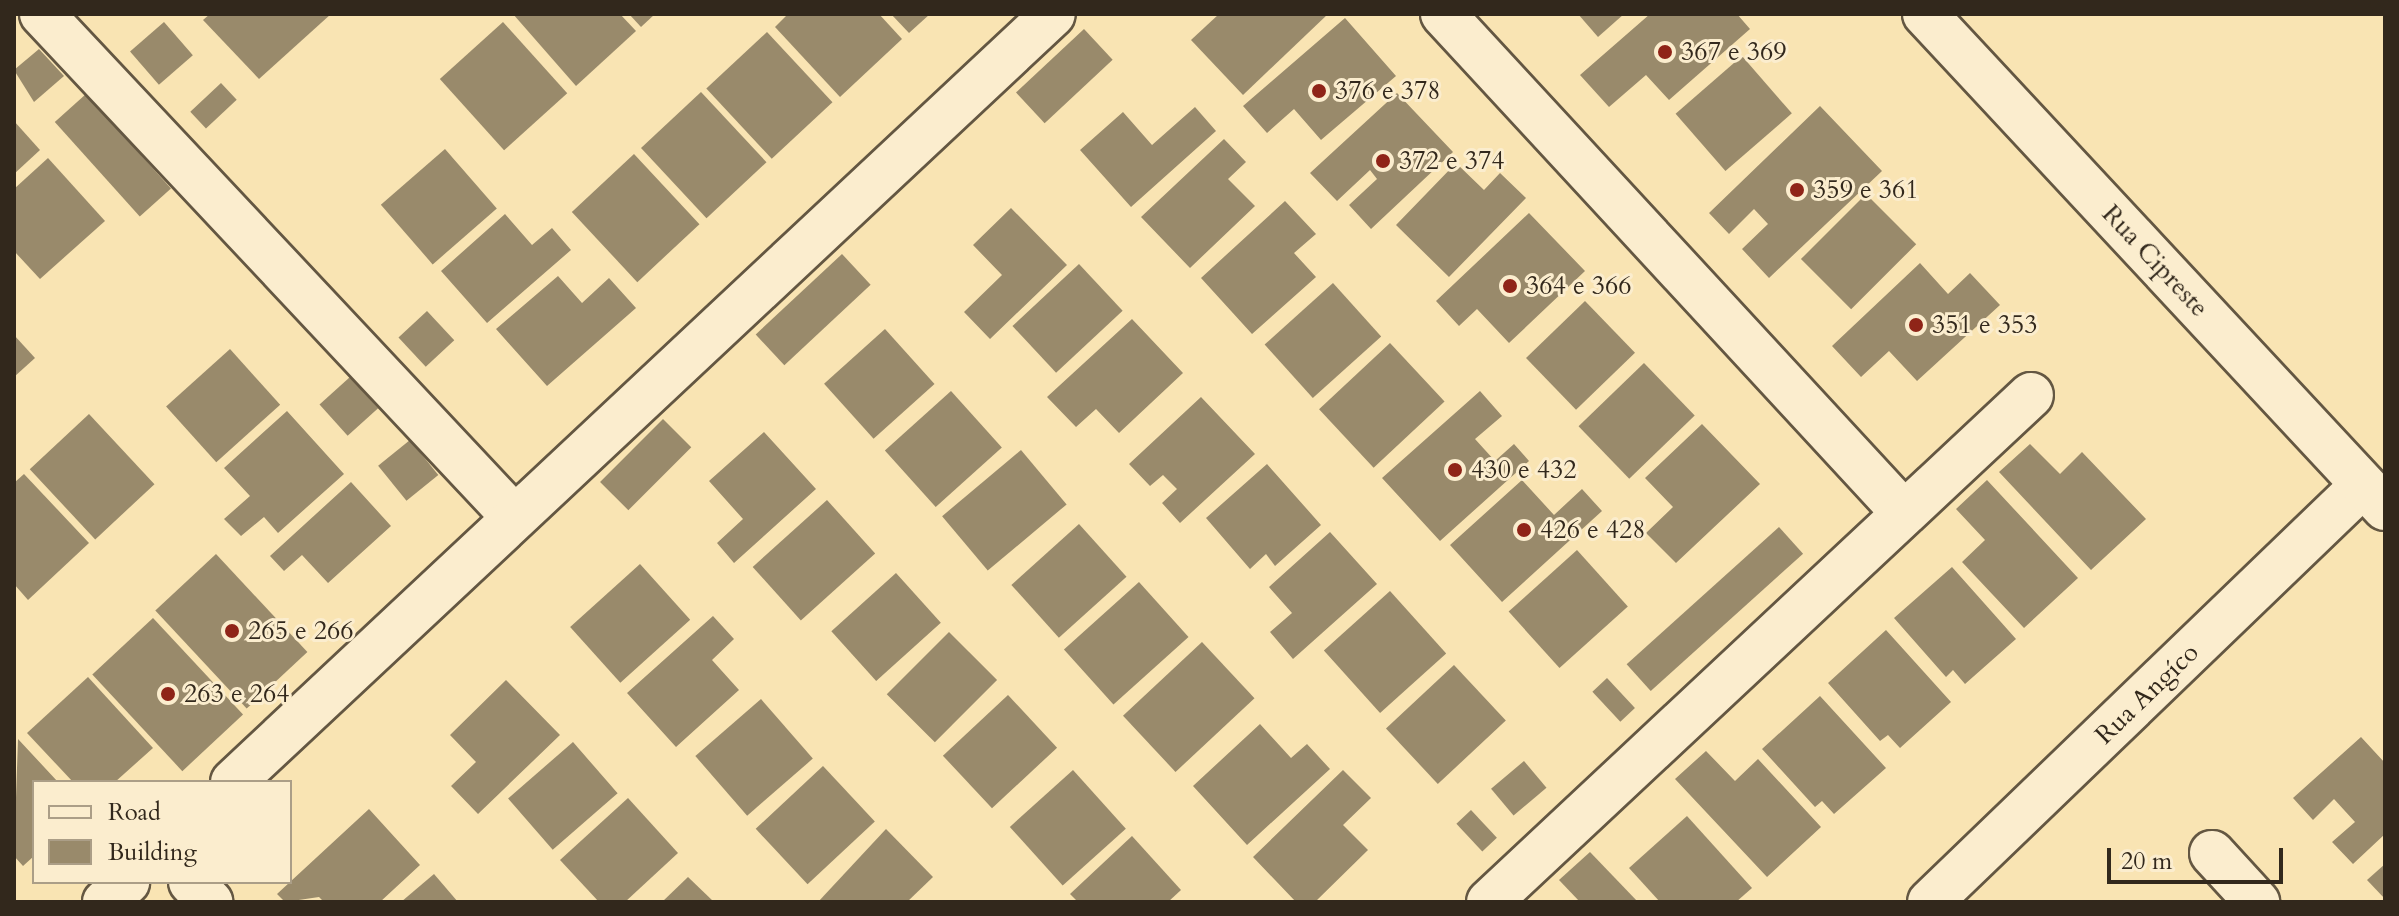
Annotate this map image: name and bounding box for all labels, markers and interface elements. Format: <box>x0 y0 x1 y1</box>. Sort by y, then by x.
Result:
place label: 367 e 369 <box>1681 36 1787 68</box>
marker: 367 e 369 <box>1656 43 1674 61</box>
place label: 376 e 378 <box>1335 75 1441 107</box>
marker: 376 e 378 <box>1310 82 1328 100</box>
place label: 372 e 374 <box>1399 145 1505 177</box>
marker: 372 e 374 <box>1374 152 1392 170</box>
place label: 359 e 361 <box>1813 174 1919 206</box>
marker: 359 e 361 <box>1788 181 1806 199</box>
street label: Rua Cipreste <box>2095 199 2215 323</box>
place label: 364 e 366 <box>1526 270 1632 302</box>
marker: 364 e 366 <box>1501 277 1519 295</box>
place label: 351 e 353 <box>1932 309 2038 341</box>
marker: 351 e 353 <box>1907 316 1925 334</box>
place label: 430 e 432 <box>1471 454 1577 486</box>
marker: 430 e 432 <box>1446 461 1464 479</box>
place label: 426 e 428 <box>1540 514 1646 546</box>
marker: 426 e 428 <box>1515 521 1533 539</box>
place label: 265 e 266 <box>248 615 354 647</box>
marker: 265 e 266 <box>223 622 241 640</box>
street label: Rua Angíco <box>2089 637 2205 751</box>
place label: 263 e 264 <box>184 678 290 710</box>
marker: 263 e 264 <box>159 685 177 703</box>
legend <box>32 780 292 884</box>
text: Road <box>108 796 161 829</box>
scale bar <box>2111 832 2287 882</box>
text: Building <box>108 836 197 869</box>
text: 20 m <box>2121 845 2172 878</box>

